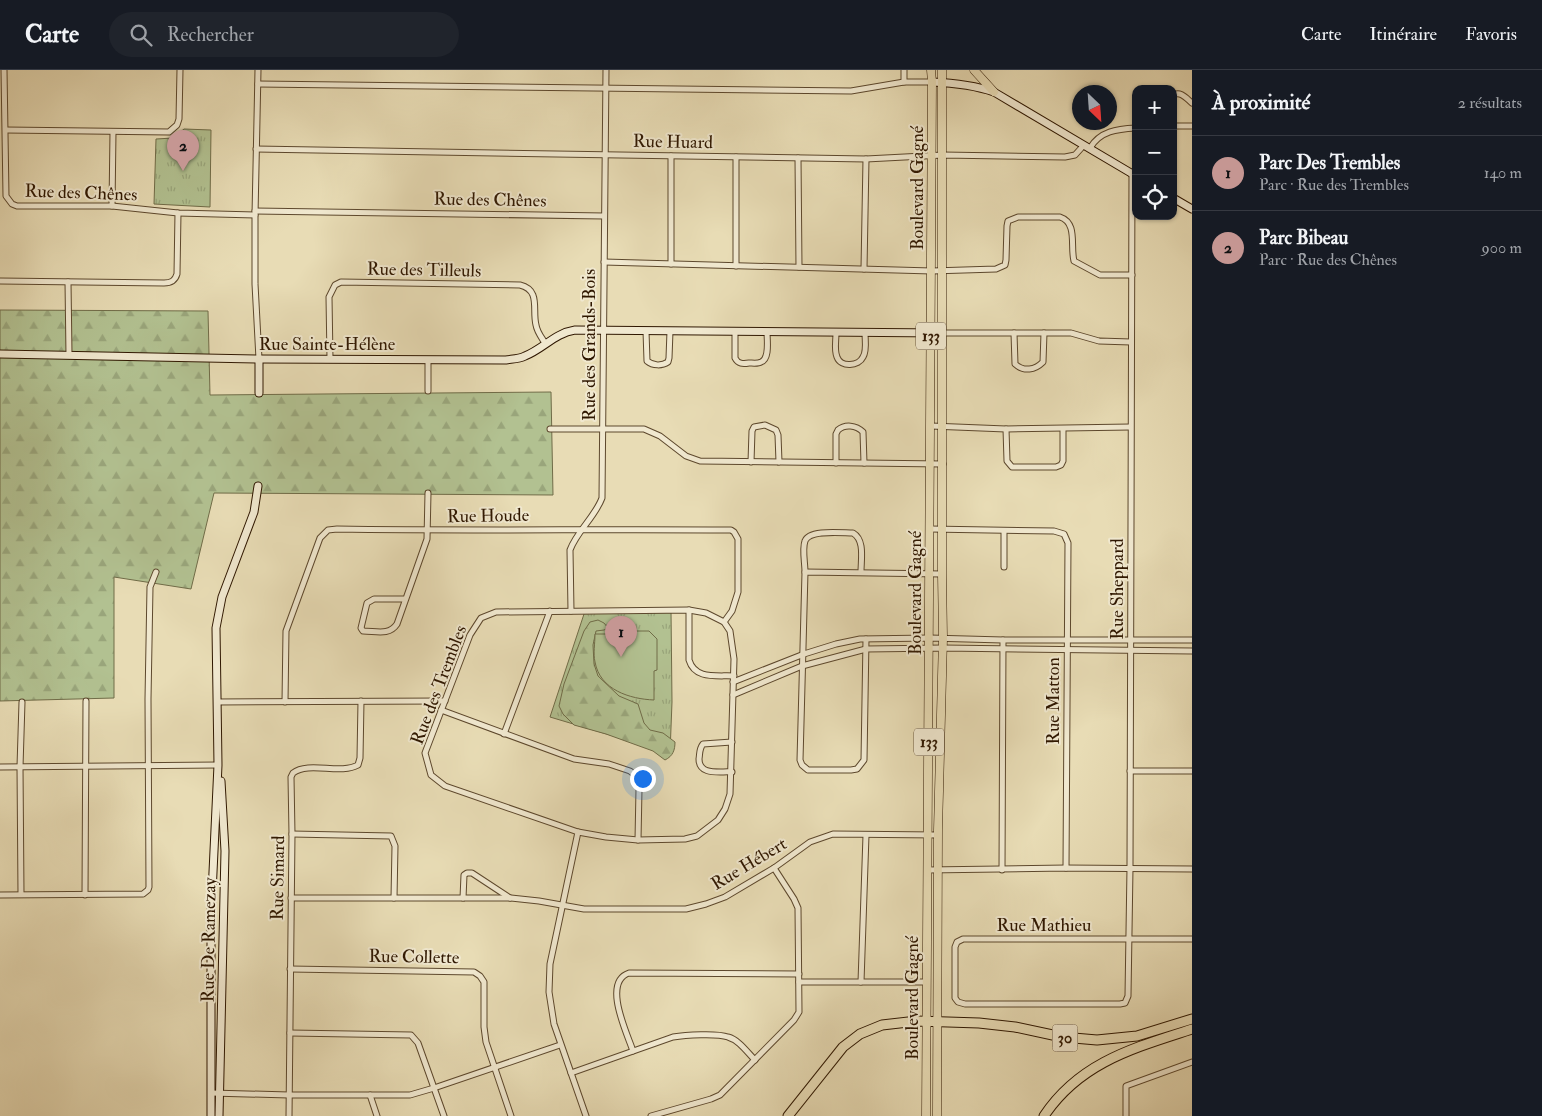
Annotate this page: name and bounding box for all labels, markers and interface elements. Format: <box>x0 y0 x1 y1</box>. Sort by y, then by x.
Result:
search box <box>109 12 459 57</box>
text: Carte <box>25 19 79 50</box>
icon: search <box>127 21 155 49</box>
text: Rechercher <box>167 23 254 47</box>
text: Carte <box>1301 23 1342 46</box>
text: Itinéraire <box>1370 23 1437 46</box>
text: Favoris <box>1465 23 1517 46</box>
north arrow <box>1072 85 1117 130</box>
map controls <box>1132 85 1177 220</box>
button: + <box>1132 85 1177 130</box>
text: À proximité <box>1212 89 1310 116</box>
text: 2 résultats <box>1458 93 1522 113</box>
street label: Boulevard Gagné <box>906 125 929 250</box>
pin: 2 <box>167 130 199 171</box>
street label: Rue Huard <box>633 130 713 154</box>
button: − <box>1132 130 1177 175</box>
text: Parc Des Trembles <box>1259 151 1400 175</box>
text: 1 <box>1225 163 1231 183</box>
text: 140 m <box>1484 163 1522 183</box>
button: locate <box>1132 175 1177 220</box>
text: Parc · Rue des Trembles <box>1259 175 1409 195</box>
street label: Rue des Chênes <box>24 180 138 206</box>
street label: Rue des Chênes <box>433 188 547 212</box>
text: Parc Bibeau <box>1259 226 1348 250</box>
text: 2 <box>1224 238 1232 258</box>
text: 900 m <box>1482 238 1522 258</box>
text: Parc · Rue des Chênes <box>1259 250 1397 270</box>
street label: Rue des Tilleuls <box>367 258 481 282</box>
street label: Rue des Grands-Bois <box>578 269 601 421</box>
road number: 133 <box>916 322 946 350</box>
street label: Rue Sainte-Hélène <box>259 333 396 356</box>
street label: Rue Houde <box>447 504 530 528</box>
street label: Boulevard Gagné <box>904 530 927 655</box>
street label: Rue Sheppard <box>1106 538 1129 640</box>
pin: 1 <box>605 616 637 657</box>
street label: Rue des Trembles <box>406 622 472 748</box>
street label: Rue Matton <box>1042 657 1065 745</box>
road number: 133 <box>914 729 944 756</box>
your location <box>630 766 656 792</box>
street label: Rue Hébert <box>707 832 791 896</box>
street label: Rue Simard <box>266 835 290 921</box>
street label: Rue De Ramezay <box>196 876 222 1003</box>
street label: Rue Mathieu <box>997 914 1091 937</box>
street label: Boulevard Gagné <box>901 935 924 1060</box>
street label: Rue Collette <box>368 945 460 969</box>
road number: 30 <box>1052 1024 1078 1051</box>

